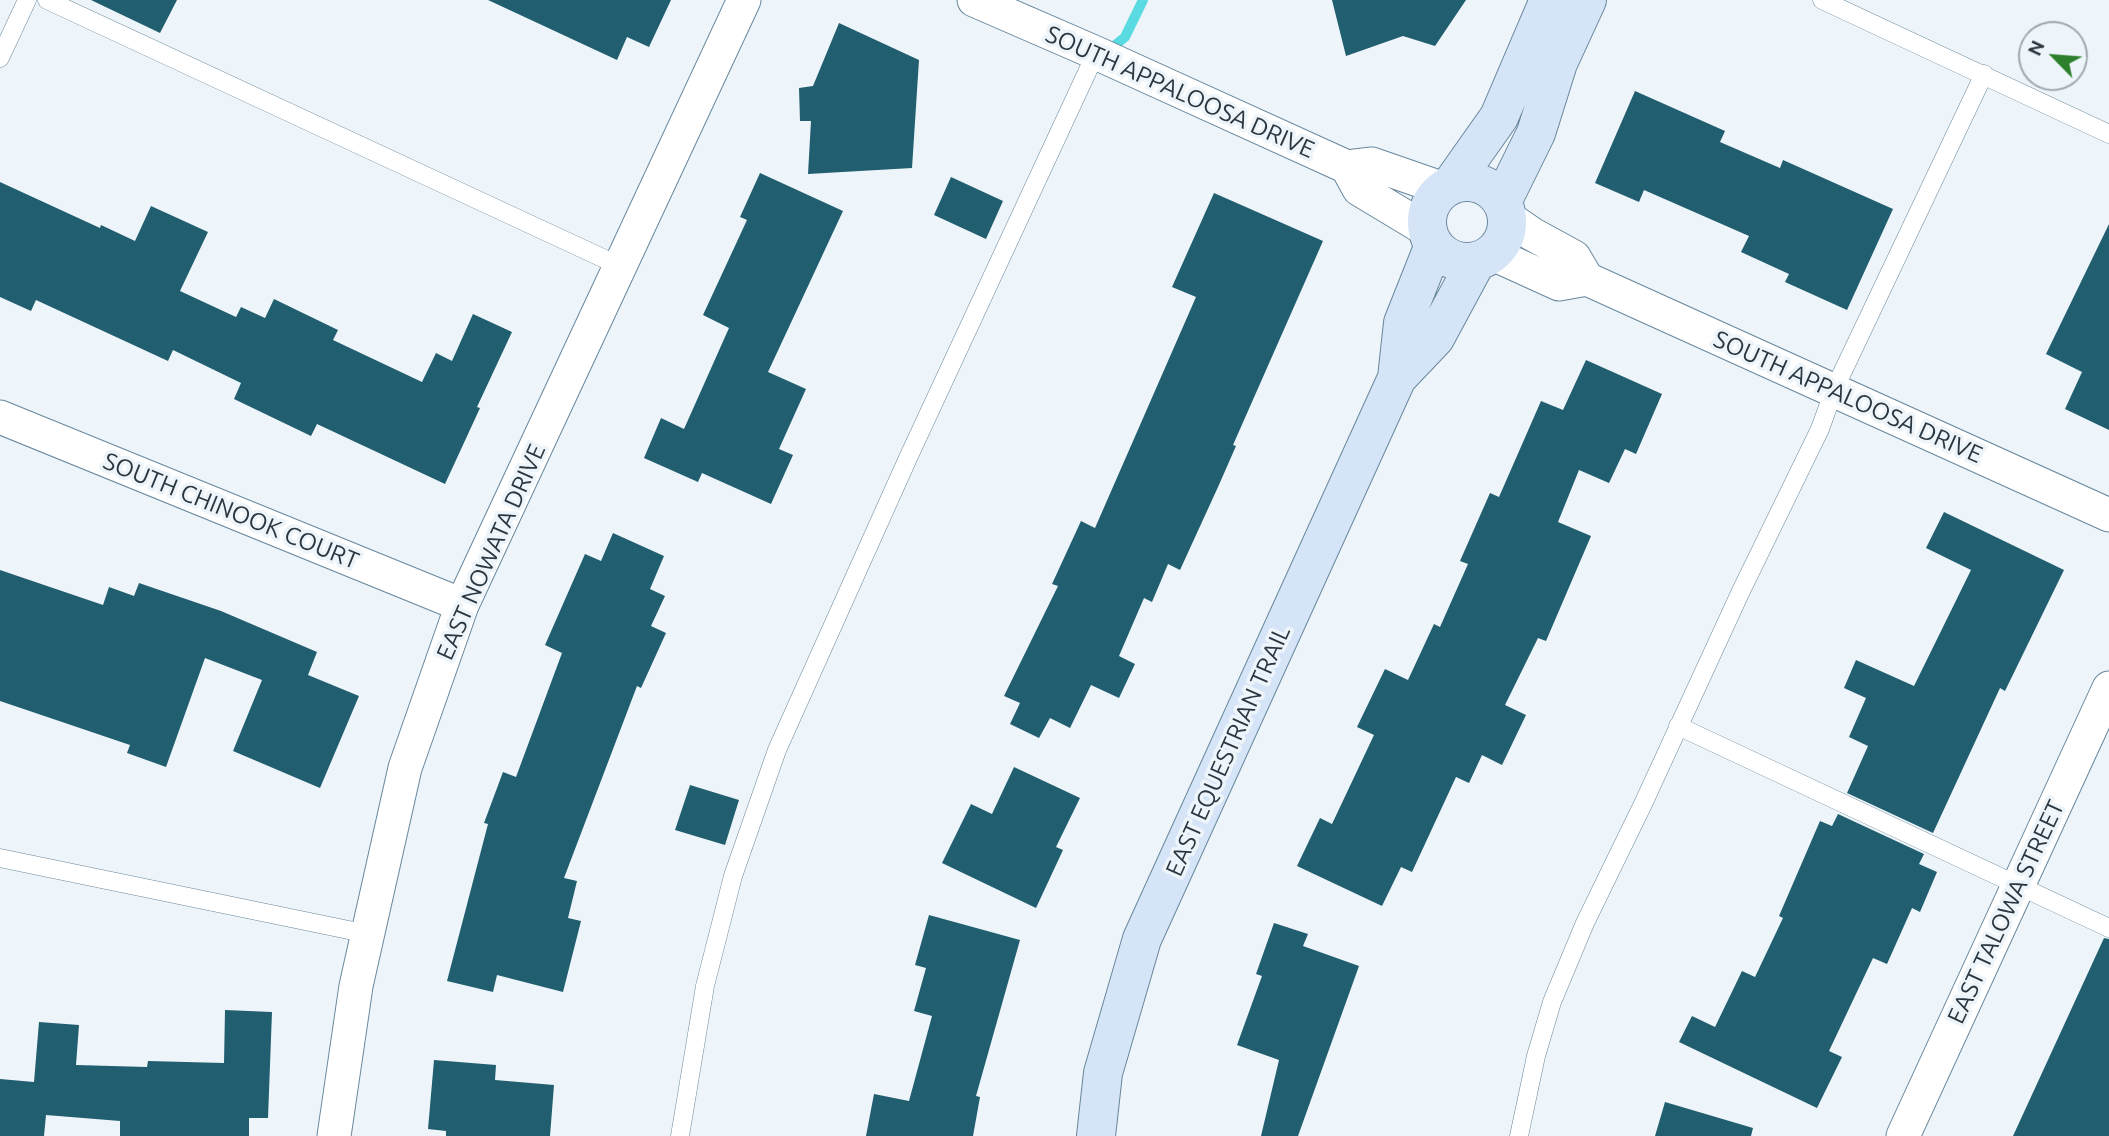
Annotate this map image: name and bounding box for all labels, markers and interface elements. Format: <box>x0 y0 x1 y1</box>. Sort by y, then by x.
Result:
street label: SOUTH APPALOOSA DRIVE <box>1041 20 1319 164</box>
north arrow <box>2018 21 2088 91</box>
text: N <box>2023 37 2049 59</box>
street label: SOUTH APPALOOSA DRIVE <box>1709 325 1987 469</box>
street label: EAST NOWATA DRIVE <box>430 440 552 664</box>
street label: SOUTH CHINOOK COURT <box>99 447 363 575</box>
street label: EAST EQUESTRIAN TRAIL <box>1160 621 1296 881</box>
street label: EAST TALOWA STREET <box>1942 796 2070 1028</box>

